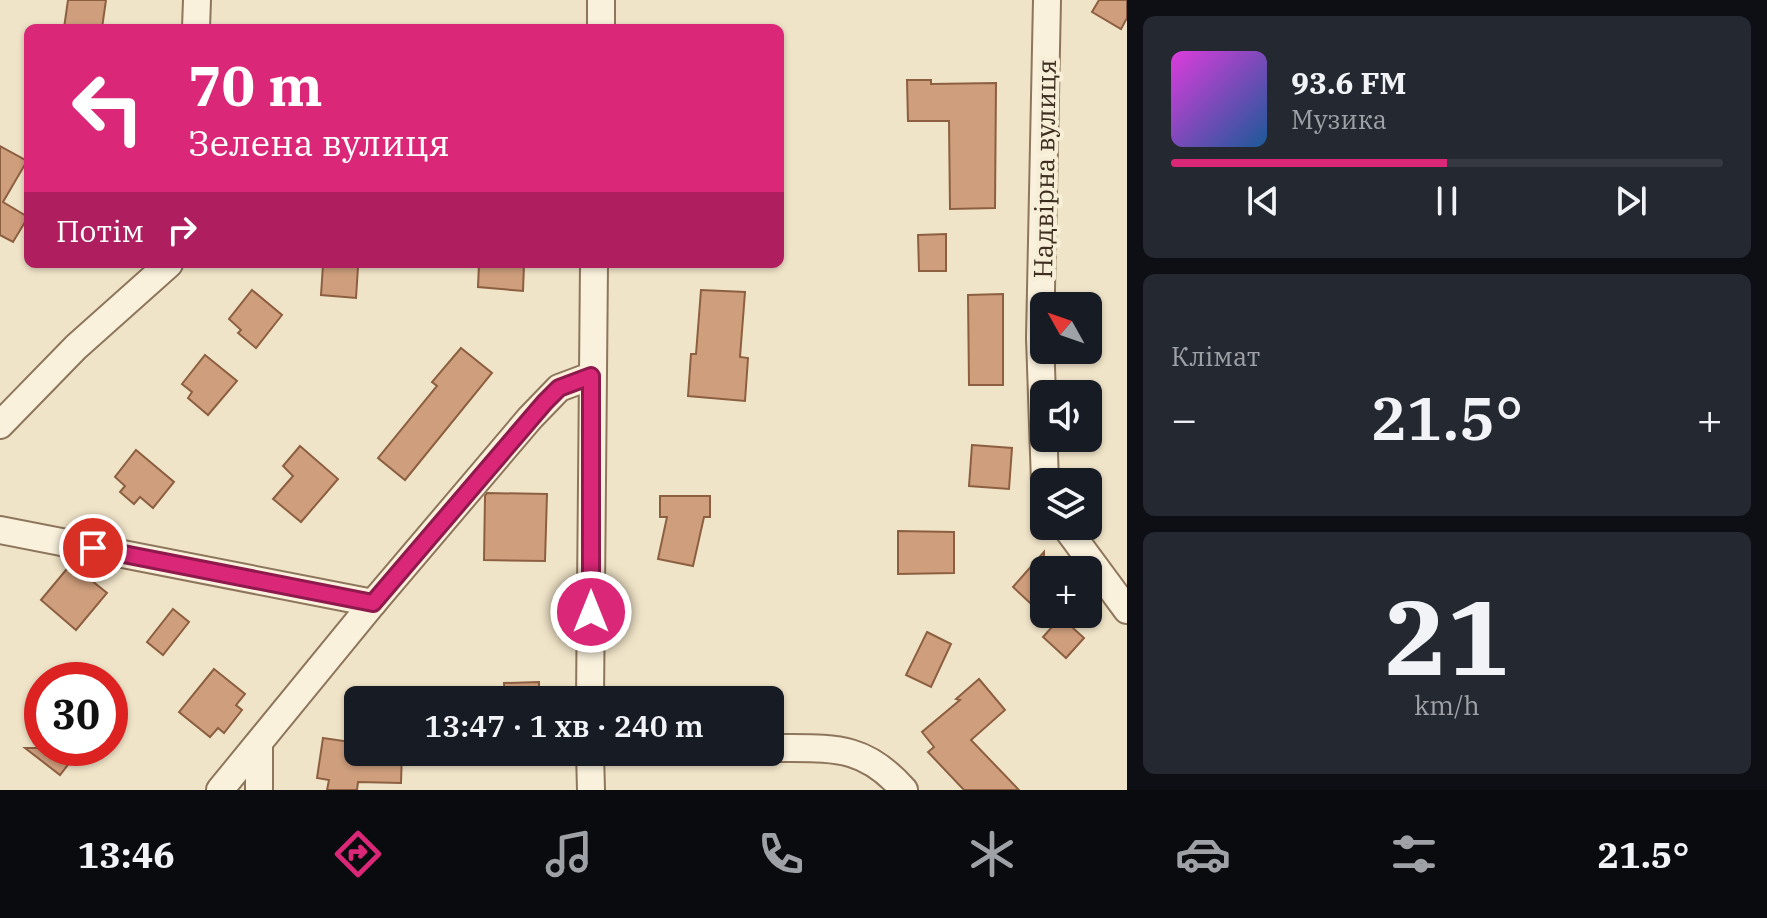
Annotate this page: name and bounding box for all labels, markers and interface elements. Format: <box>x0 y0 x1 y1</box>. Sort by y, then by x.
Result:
text: 70 m <box>188 49 323 121</box>
icon: left <box>56 56 160 160</box>
street label: Надвірна вулиця <box>1025 59 1063 279</box>
text: 93.6 FM <box>1291 63 1406 102</box>
text: Музика <box>1291 102 1387 136</box>
text: Зелена вулиця <box>188 119 450 166</box>
icon: previous <box>1241 179 1285 223</box>
icon: pause <box>1425 179 1469 223</box>
icon: next <box>1609 179 1653 223</box>
icon: right <box>160 208 204 252</box>
text: Потім <box>56 211 144 250</box>
north arrow <box>1030 292 1102 364</box>
map controls <box>1030 292 1102 628</box>
text: Клімат <box>1171 339 1260 373</box>
text: 21.5° <box>1371 378 1523 457</box>
button: sound <box>1030 380 1102 452</box>
text: − <box>1171 390 1197 447</box>
text: + <box>1697 390 1723 447</box>
button: layers <box>1030 468 1102 540</box>
pin <box>59 514 127 582</box>
icon: arrive <box>71 526 115 570</box>
button: + <box>1030 556 1102 628</box>
text: 21 <box>1385 568 1509 704</box>
position arrow <box>549 570 633 654</box>
speed limit sign: 30 <box>24 662 128 766</box>
text: km/h <box>1414 688 1480 722</box>
text: 13:47 · 1 хв · 240 m <box>424 706 704 745</box>
icon: directions <box>330 826 386 882</box>
icon: music <box>541 826 597 882</box>
icon: phone <box>753 826 809 882</box>
icon: climate <box>964 826 1020 882</box>
icon: car <box>1175 826 1231 882</box>
icon: filters <box>1386 826 1442 882</box>
text: 13:46 <box>78 831 175 878</box>
text: 21.5° <box>1597 831 1689 878</box>

